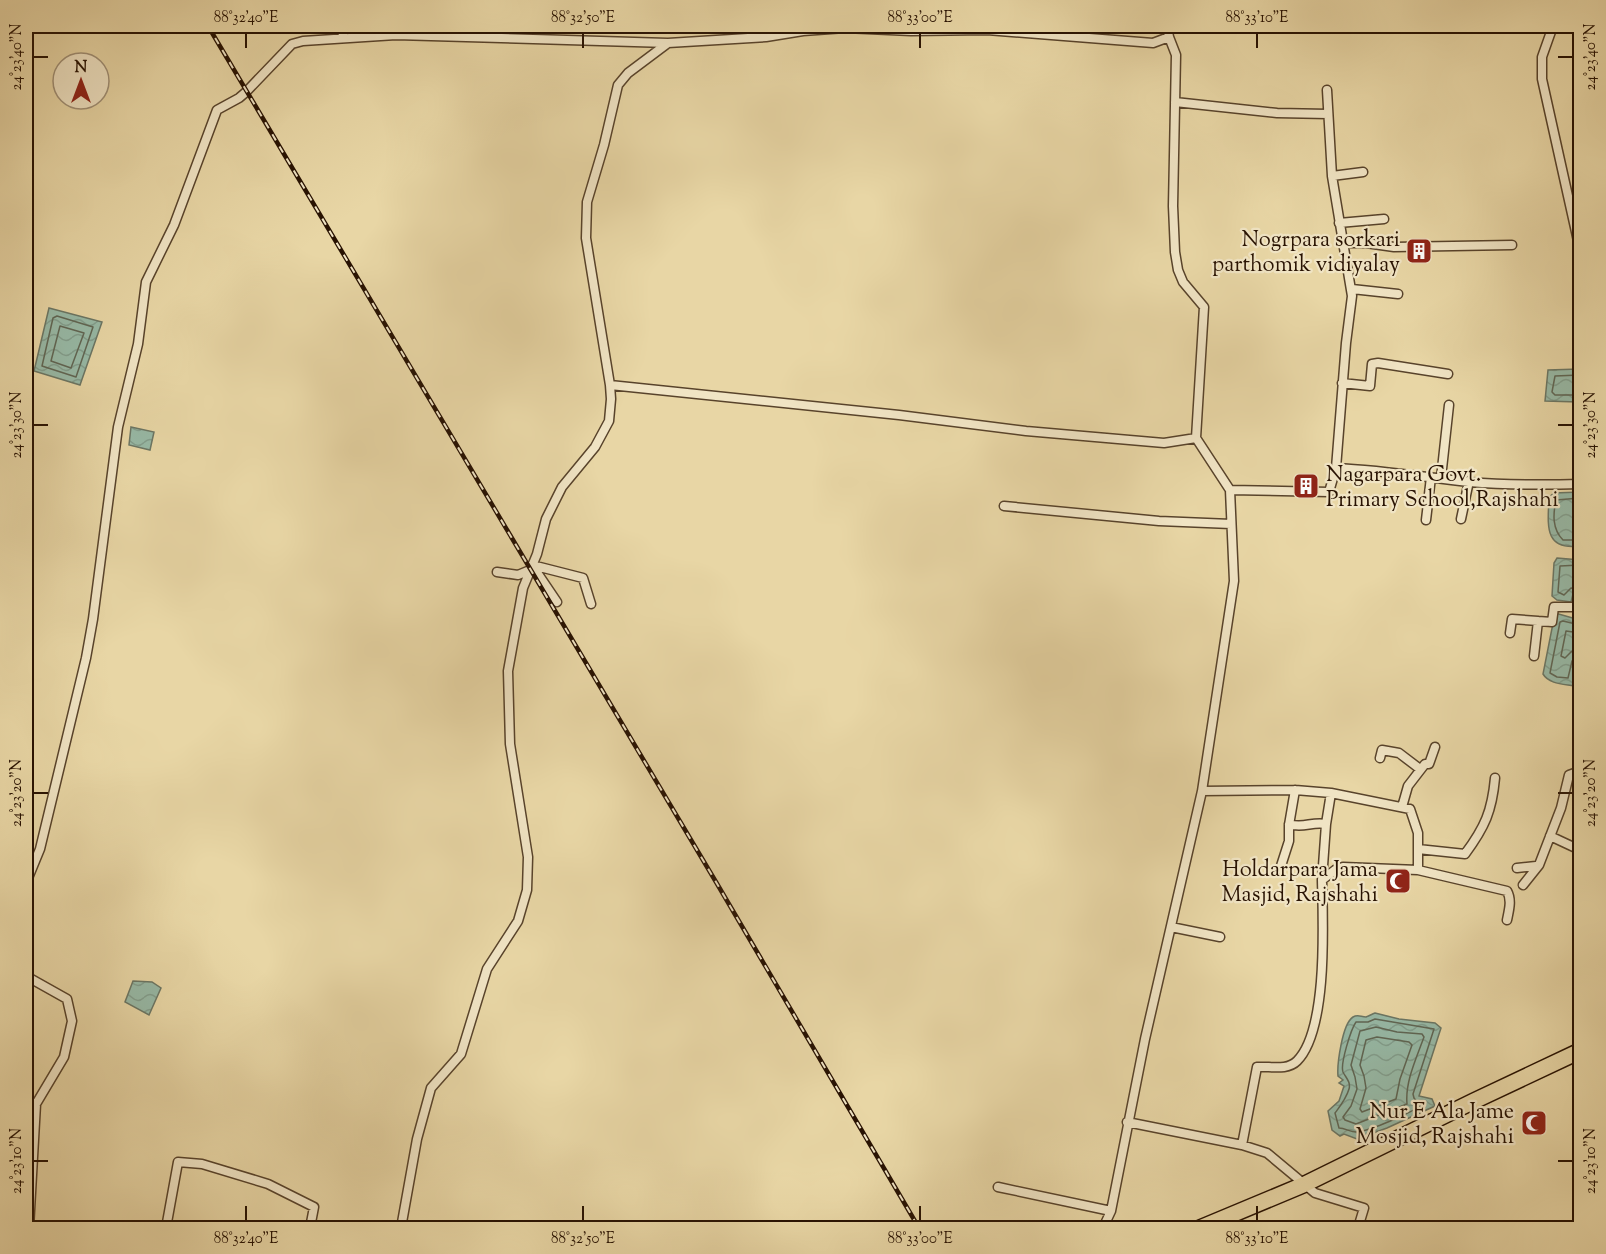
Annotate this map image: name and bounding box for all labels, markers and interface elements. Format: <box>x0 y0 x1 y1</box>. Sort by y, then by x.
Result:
text: 88°32'40"E <box>214 8 278 29</box>
text: 88°32'50"E <box>551 8 615 29</box>
text: 88°33'00"E <box>888 8 952 29</box>
text: 88°33'10"E <box>1226 8 1288 29</box>
text: 24°23'40"N <box>7 24 28 90</box>
text: 24°23'40"N <box>1581 24 1602 90</box>
north arrow <box>51 51 111 111</box>
text: N <box>75 57 88 80</box>
place label: Nogrpara sorkari parthomik vidiyalay <box>1212 225 1400 282</box>
building icon: Nogrpara sorkari parthomik vidiyalay <box>1404 236 1434 266</box>
text: 24°23'30"N <box>7 392 28 458</box>
text: 24°23'30"N <box>1581 392 1602 458</box>
place label: Nagarpara Govt. Primary School,Rajshahi <box>1326 460 1558 517</box>
building icon: Nagarpara Govt. Primary School,Rajshahi <box>1291 471 1321 501</box>
text: 24°23'20"N <box>7 759 28 827</box>
text: 24°23'20"N <box>1581 759 1602 827</box>
place label: Holdarpara Jama Masjid, Rajshahi <box>1221 855 1378 912</box>
mosque icon: Holdarpara Jama Masjid, Rajshahi <box>1383 866 1413 896</box>
place label: Nur E Ala Jame Mosjid, Rajshahi <box>1356 1097 1514 1154</box>
mosque icon: Nur E Ala Jame Mosjid, Rajshahi <box>1519 1108 1549 1138</box>
text: 24°23'10"N <box>7 1128 28 1194</box>
text: 24°23'10"N <box>1581 1128 1602 1194</box>
text: 88°32'40"E <box>214 1229 278 1250</box>
text: 88°32'50"E <box>551 1229 615 1250</box>
text: 88°33'00"E <box>888 1229 952 1250</box>
text: 88°33'10"E <box>1226 1229 1288 1250</box>

